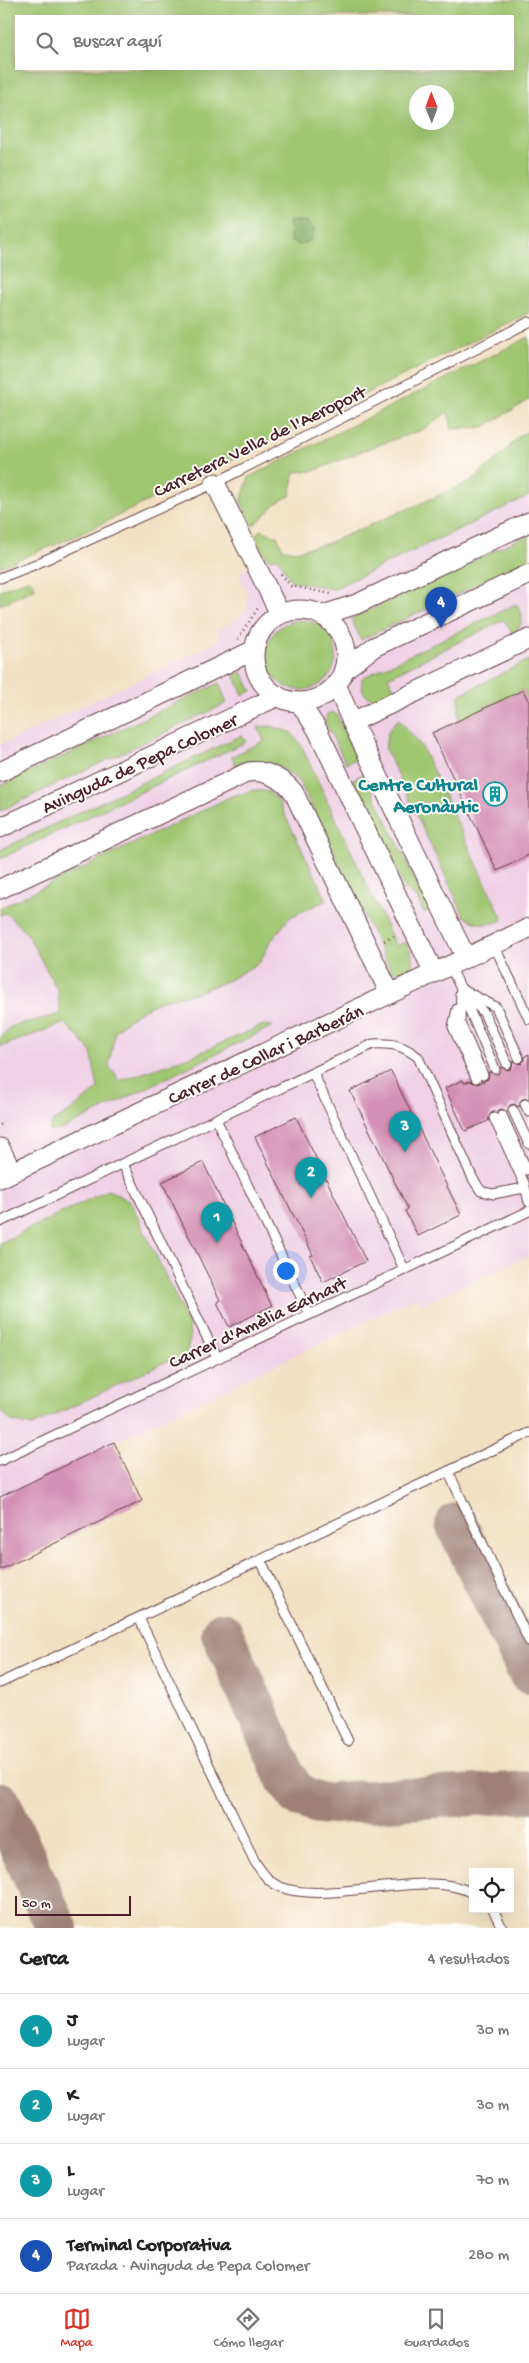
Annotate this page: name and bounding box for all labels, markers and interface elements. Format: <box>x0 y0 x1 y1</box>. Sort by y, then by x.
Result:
search box <box>15 15 514 70</box>
icon: search <box>33 29 61 57</box>
text: Buscar aquí <box>73 31 162 54</box>
north arrow <box>409 85 454 130</box>
street label: Carretera Vella de l'Aeroport <box>151 381 372 505</box>
pin: 4 <box>425 587 457 628</box>
street label: Avinguda de Pepa Colomer <box>39 709 244 821</box>
place label: Centre Cultural Aeronàutic <box>358 775 480 820</box>
building icon: Centre Cultural Aeronàutic <box>482 781 508 807</box>
street label: Carrer de Collar i Barberán <box>165 1001 368 1112</box>
pin: 3 <box>389 1111 421 1152</box>
pin: 2 <box>295 1157 327 1198</box>
pin: 1 <box>201 1202 233 1243</box>
your location <box>273 1258 299 1284</box>
street label: Carrer d'Amèlia Earhart <box>166 1272 353 1375</box>
map controls <box>469 1868 514 1913</box>
button: locate <box>469 1868 514 1913</box>
scale bar <box>15 1893 131 1916</box>
text: 50 m <box>22 1896 51 1913</box>
text: Cerca <box>20 1948 68 1973</box>
text: 4 resultados <box>428 1951 509 1970</box>
text: J <box>67 2010 77 2033</box>
text: 1 <box>33 2022 39 2041</box>
text: 30 m <box>476 2022 509 2041</box>
text: Lugar <box>67 2033 104 2052</box>
text: K <box>67 2085 77 2108</box>
text: 2 <box>32 2097 40 2116</box>
text: 30 m <box>476 2097 509 2116</box>
text: Lugar <box>67 2108 104 2127</box>
text: L <box>67 2160 74 2183</box>
text: 3 <box>32 2172 40 2191</box>
text: 70 m <box>476 2172 509 2191</box>
text: Lugar <box>67 2183 104 2202</box>
text: Terminal Corporativa <box>67 2235 231 2258</box>
text: 4 <box>32 2247 40 2266</box>
text: 280 m <box>468 2247 509 2266</box>
text: Parada · Avinguda de Pepa Colomer <box>67 2258 309 2277</box>
tab: Mapa <box>60 2305 93 2352</box>
tab: Cómo llegar <box>213 2305 283 2352</box>
tab: Guardados <box>404 2305 469 2352</box>

